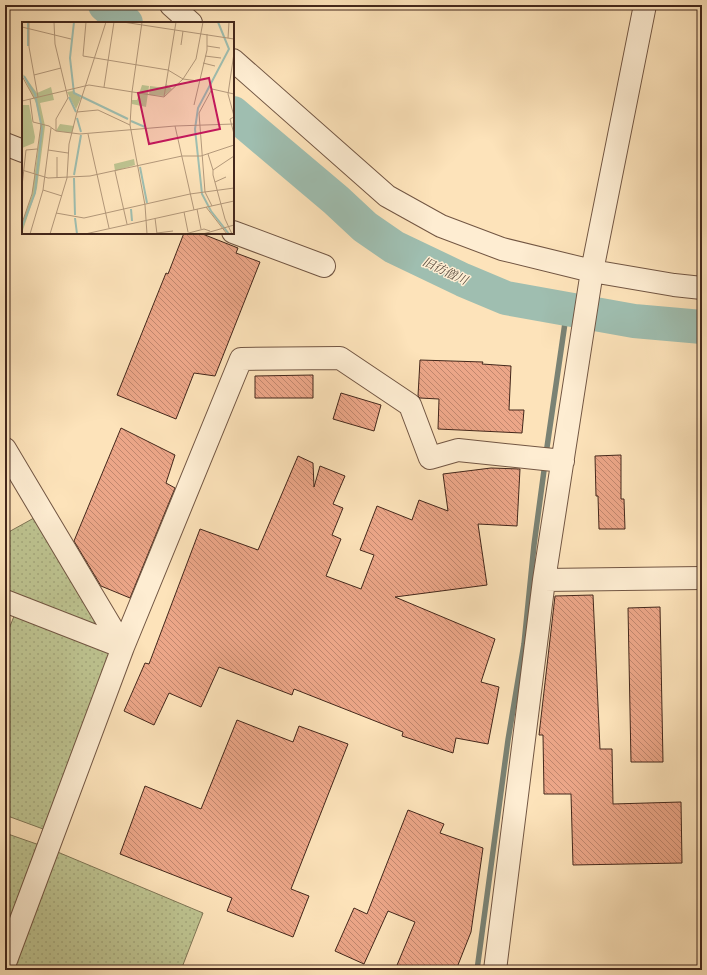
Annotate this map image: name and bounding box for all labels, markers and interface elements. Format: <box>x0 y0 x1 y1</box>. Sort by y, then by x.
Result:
inset map <box>22 22 234 234</box>
water label: 旧彷僧川 <box>420 254 472 289</box>

